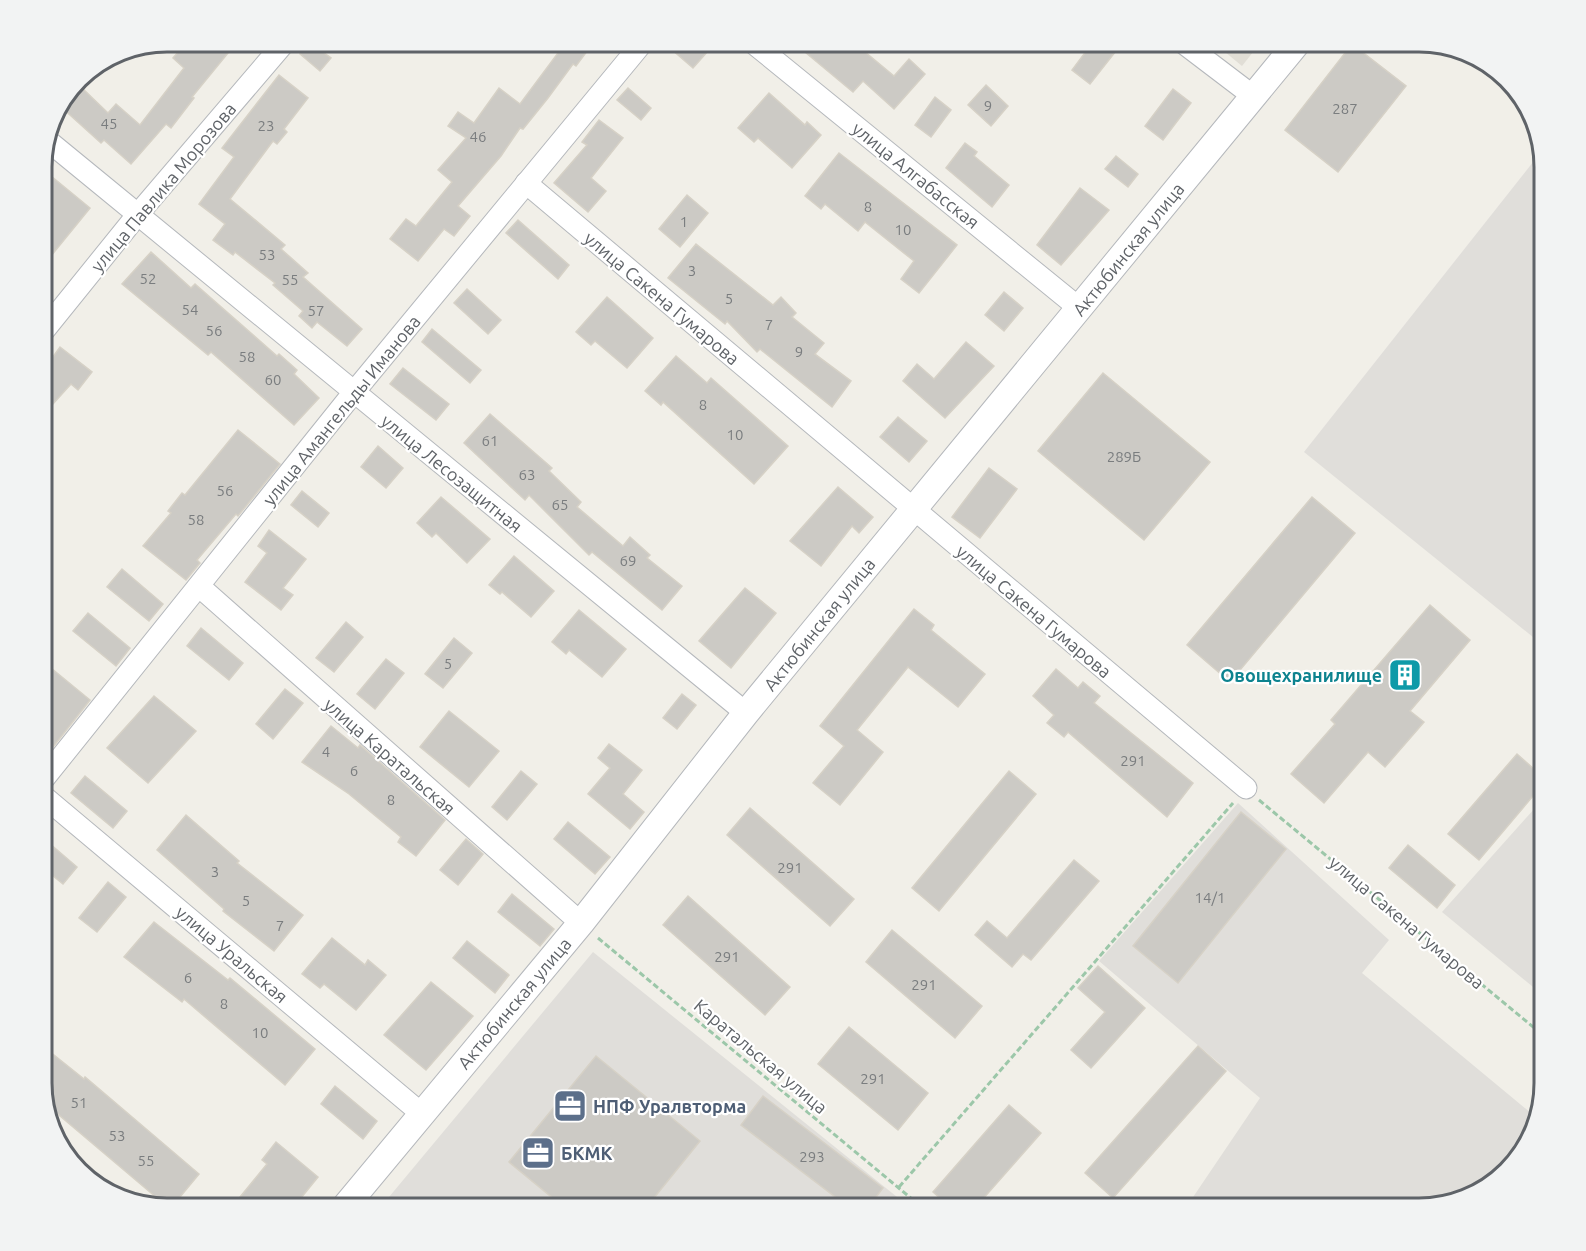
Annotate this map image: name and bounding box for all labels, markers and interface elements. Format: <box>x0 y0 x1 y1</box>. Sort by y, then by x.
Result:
house number: 9 <box>984 97 992 114</box>
street label: улица Павлика Морозова <box>86 99 240 275</box>
house number: 287 <box>1332 100 1358 117</box>
house number: 45 <box>101 115 117 132</box>
house number: 23 <box>258 117 274 134</box>
street label: улица Алгабасская <box>849 118 983 232</box>
house number: 46 <box>470 128 486 145</box>
street label: Актюбинская улица <box>1068 179 1188 319</box>
house number: 8 <box>864 198 872 215</box>
house number: 1 <box>680 213 688 230</box>
house number: 10 <box>895 221 911 238</box>
street label: улица Сакена Гумарова <box>581 227 743 369</box>
house number: 53 <box>259 246 275 263</box>
house number: 3 <box>688 262 696 279</box>
house number: 52 <box>140 270 156 287</box>
house number: 55 <box>282 271 298 288</box>
house number: 5 <box>725 290 733 307</box>
house number: 54 <box>182 301 198 318</box>
house number: 57 <box>308 302 324 319</box>
street label: улица Амангельды Иманова <box>258 311 424 509</box>
house number: 7 <box>765 316 773 333</box>
house number: 56 <box>206 322 222 339</box>
house number: 9 <box>795 343 803 360</box>
house number: 58 <box>239 348 255 365</box>
house number: 60 <box>265 371 281 388</box>
house number: 8 <box>699 396 707 413</box>
street label: улица Лесозащитная <box>378 410 526 536</box>
house number: 10 <box>727 426 743 443</box>
house number: 61 <box>482 432 498 449</box>
house number: 289Б <box>1107 448 1141 465</box>
house number: 63 <box>519 466 535 483</box>
house number: 56 <box>217 482 233 499</box>
house number: 65 <box>552 496 568 513</box>
house number: 58 <box>188 511 204 528</box>
street label: улица Сакена Гумарова <box>953 540 1115 682</box>
house number: 69 <box>620 552 636 569</box>
street label: Актюбинская улица <box>759 554 879 694</box>
house number: 5 <box>444 655 452 672</box>
building icon: Овощехранилище <box>1387 657 1423 693</box>
place label: Овощехранилище <box>1220 665 1382 685</box>
street label: улица Каратальская <box>320 694 460 818</box>
house number: 4 <box>322 743 330 760</box>
house number: 291 <box>1120 752 1146 769</box>
house number: 6 <box>350 762 358 779</box>
house number: 8 <box>387 791 395 808</box>
street label: улица Сакена Гумарова <box>1326 851 1488 993</box>
house number: 291 <box>777 859 803 876</box>
house number: 3 <box>211 863 219 880</box>
house number: 14/1 <box>1195 889 1225 906</box>
house number: 5 <box>242 892 250 909</box>
street label: улица Уральская <box>172 901 292 1007</box>
house number: 7 <box>276 917 284 934</box>
street label: Актюбинская улица <box>453 933 575 1073</box>
house number: 291 <box>714 948 740 965</box>
house number: 6 <box>184 969 192 986</box>
house number: 291 <box>911 976 937 993</box>
house number: 8 <box>220 995 228 1012</box>
street label: Каратальская улица <box>691 995 831 1117</box>
house number: 10 <box>252 1024 268 1041</box>
house number: 291 <box>860 1070 886 1087</box>
office icon: НПФ Уралвторма <box>552 1088 588 1124</box>
house number: 51 <box>71 1094 87 1111</box>
place label: НПФ Уралвторма <box>593 1096 746 1116</box>
house number: 53 <box>109 1127 125 1144</box>
office icon: БКМК <box>520 1135 556 1171</box>
place label: БКМК <box>561 1143 613 1163</box>
house number: 293 <box>799 1148 825 1165</box>
house number: 55 <box>138 1152 154 1169</box>

